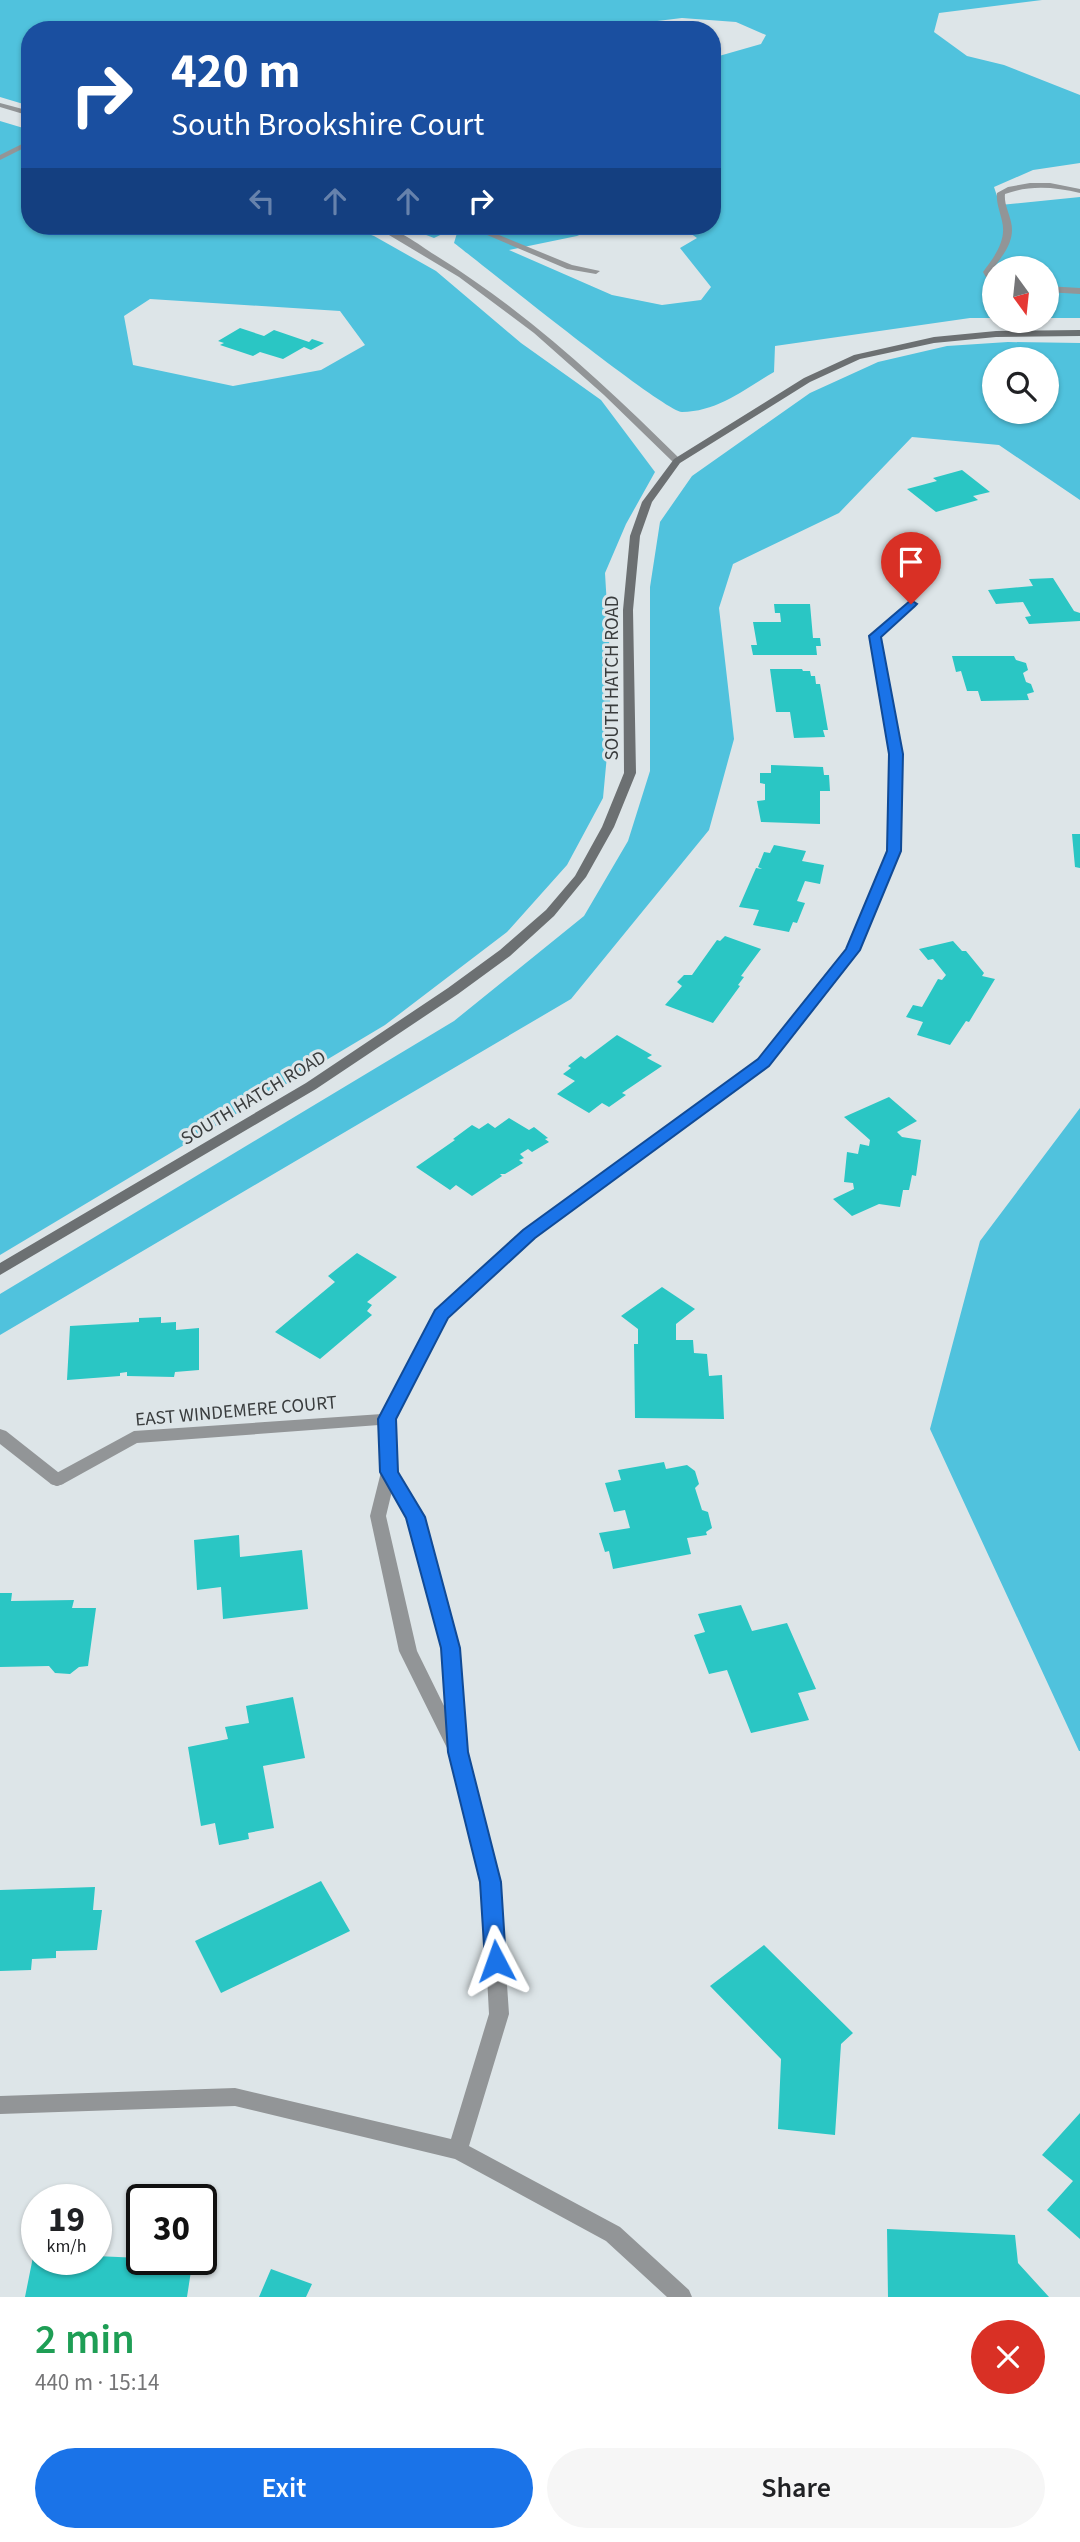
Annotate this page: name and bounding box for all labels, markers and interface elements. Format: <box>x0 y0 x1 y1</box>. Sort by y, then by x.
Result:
text: 420 m <box>171 37 300 107</box>
icon: right <box>56 49 147 140</box>
text: South Brookshire Court <box>171 102 484 148</box>
icon: left <box>243 182 281 220</box>
icon: ahead <box>316 182 354 220</box>
icon: ahead <box>389 182 427 220</box>
icon: right <box>462 182 500 220</box>
north arrow <box>982 256 1059 332</box>
map controls <box>982 256 1059 424</box>
button: search <box>982 347 1059 424</box>
pin <box>881 532 941 604</box>
icon: arrive <box>892 543 930 581</box>
street label: SOUTH HATCH ROAD <box>599 595 626 761</box>
street label: SOUTH HATCH ROAD <box>176 1044 331 1152</box>
street label: EAST WINDEMERE COURT <box>134 1389 338 1434</box>
position arrow <box>459 1924 533 1998</box>
speed limit sign: 30 <box>126 2184 217 2275</box>
text: 19 <box>48 2195 85 2245</box>
text: km/h <box>47 2234 86 2259</box>
text: 2 min <box>35 2310 135 2370</box>
button: close <box>971 2320 1045 2394</box>
text: 440 m · 15:14 <box>35 2366 159 2399</box>
button: Exit <box>35 2448 533 2528</box>
button: Share <box>547 2448 1045 2528</box>

